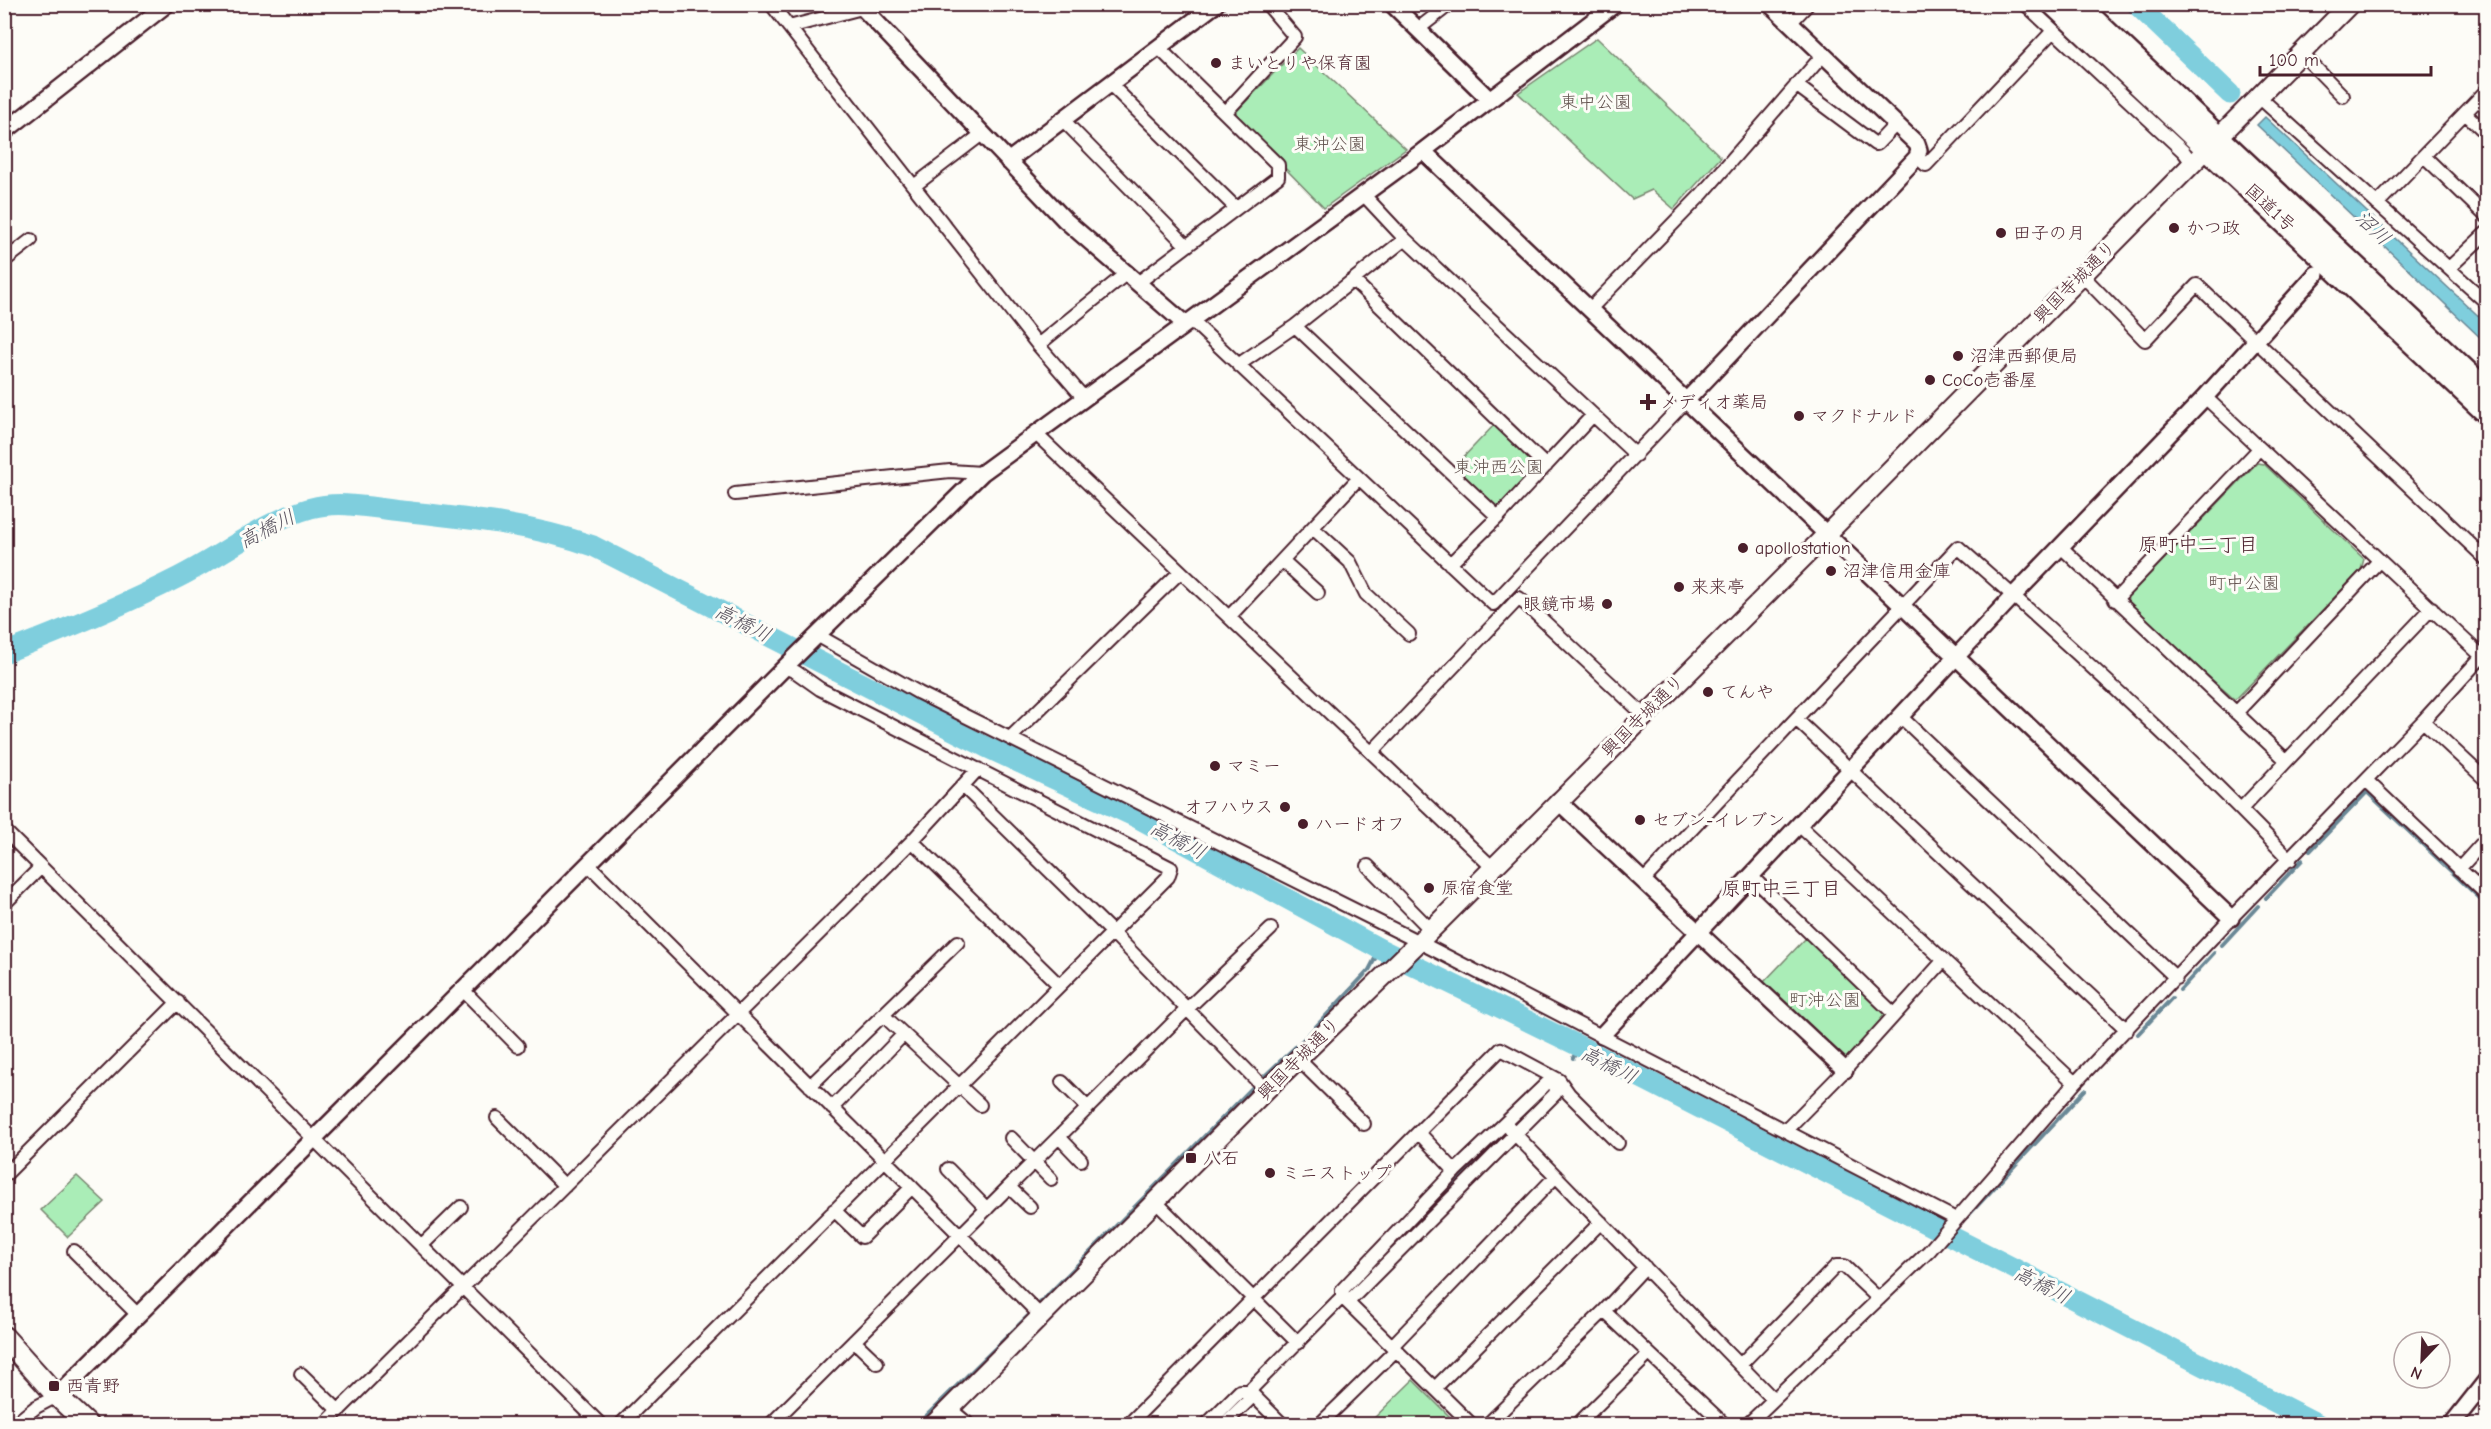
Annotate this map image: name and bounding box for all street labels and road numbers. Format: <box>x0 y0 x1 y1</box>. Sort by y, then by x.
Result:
street label: 国道1号 <box>2240 179 2300 237</box>
street label: 興国寺城通り <box>2029 236 2121 328</box>
street label: 興国寺城通り <box>1597 670 1689 762</box>
street label: 興国寺城通り <box>1253 1013 1345 1105</box>

